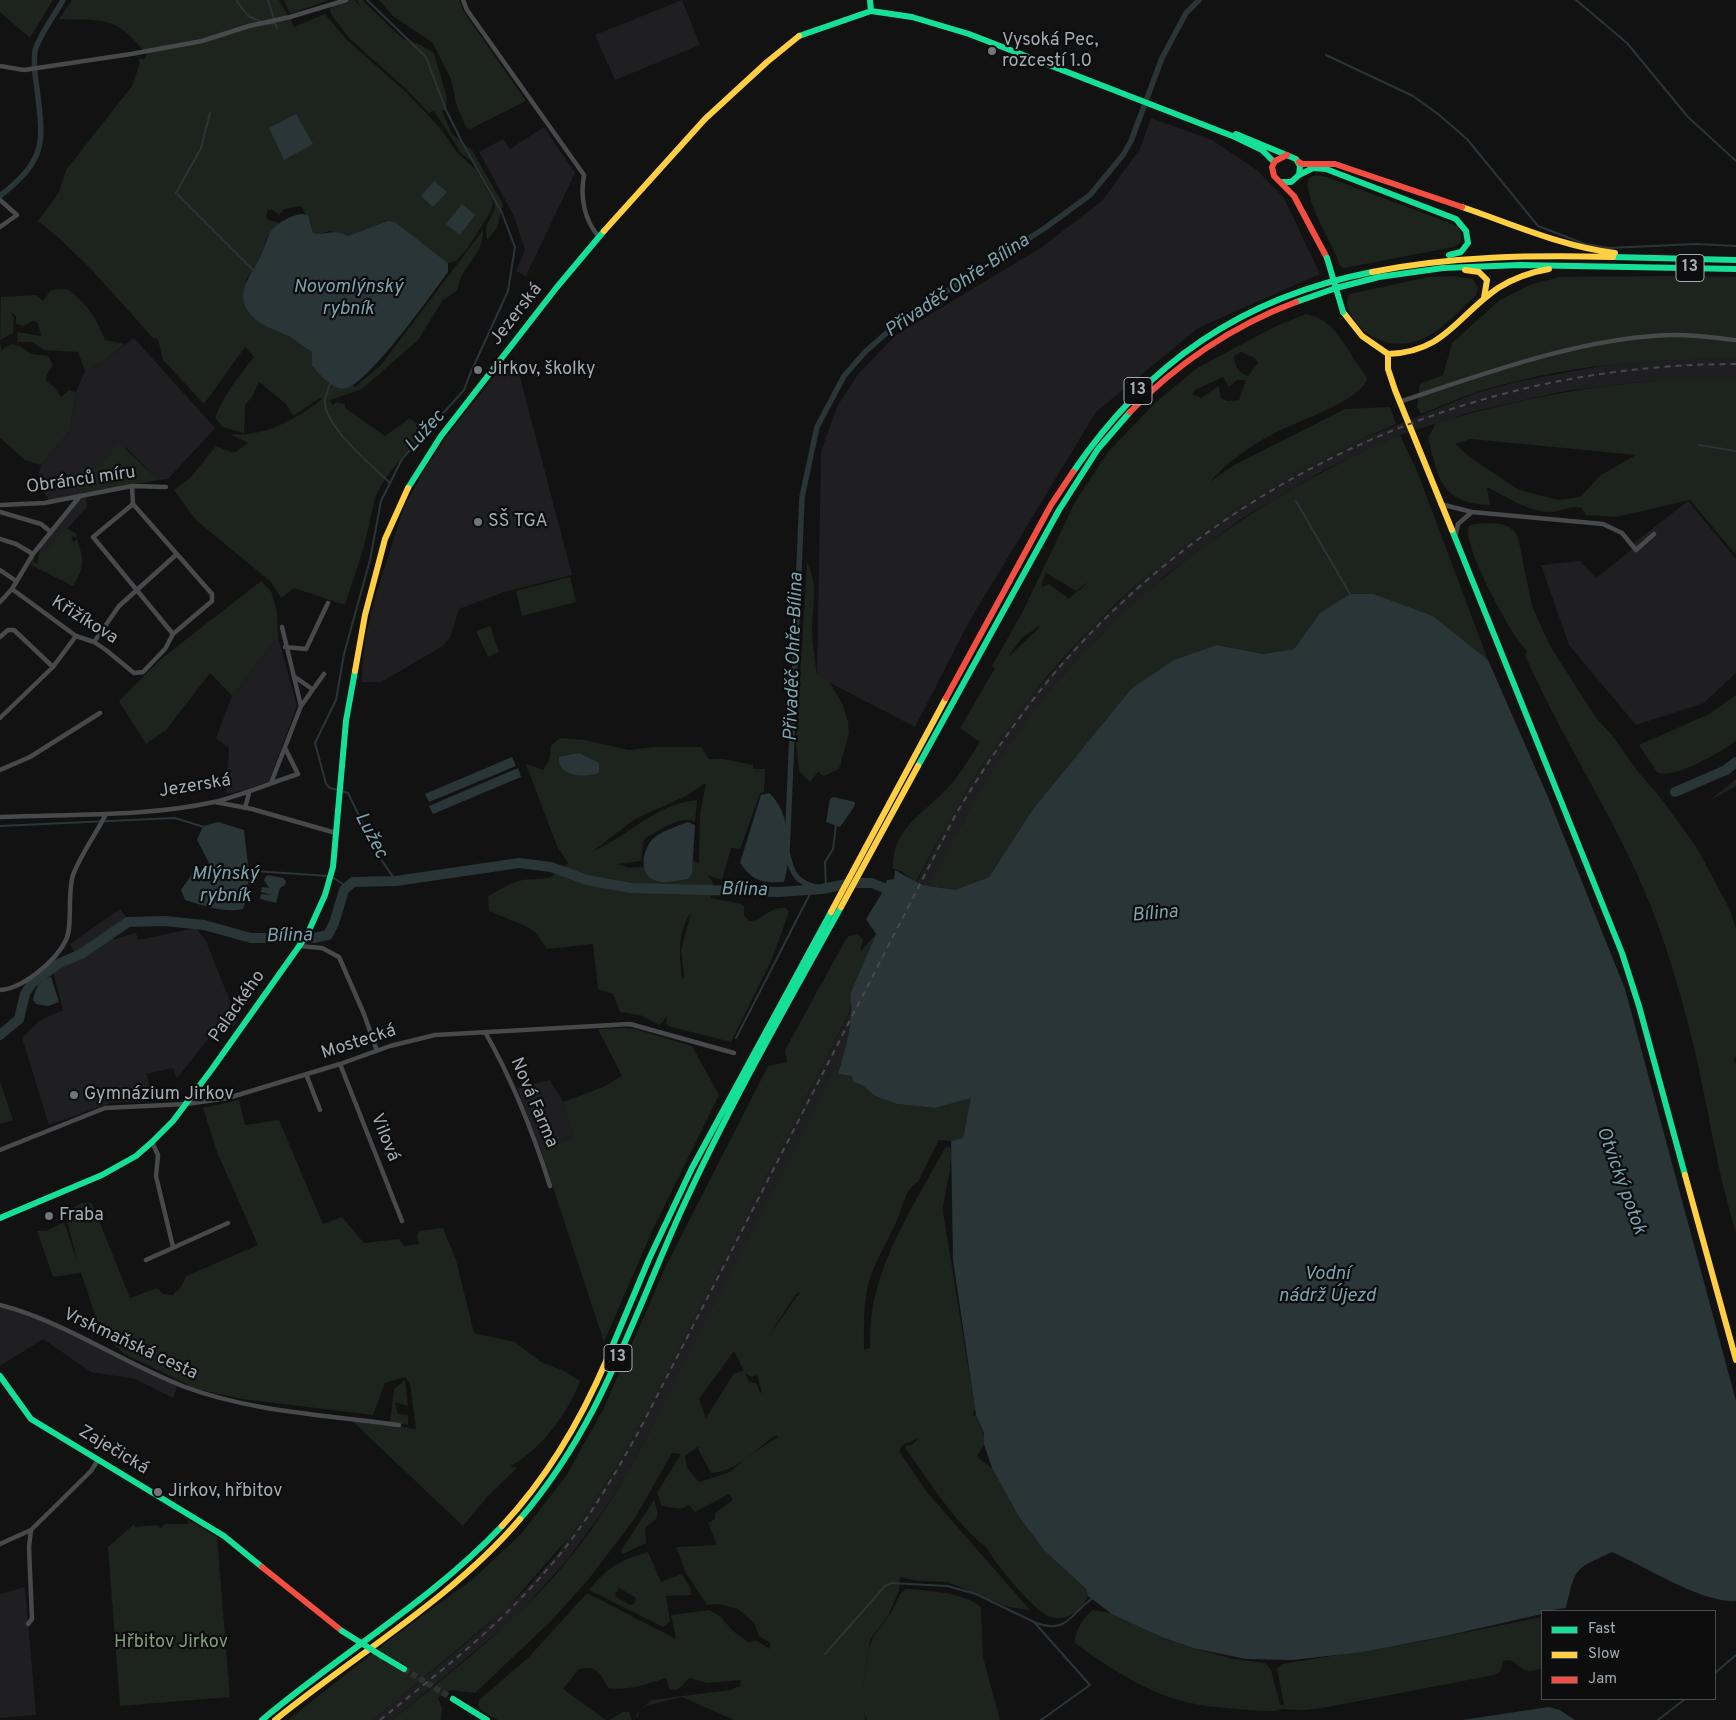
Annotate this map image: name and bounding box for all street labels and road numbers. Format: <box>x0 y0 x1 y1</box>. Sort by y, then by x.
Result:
road number: 13 <box>1676 254 1704 282</box>
street label: Jezerská <box>486 280 548 350</box>
road number: 13 <box>1124 378 1152 404</box>
street label: Obránců míru <box>25 463 137 499</box>
street label: Křižíkova <box>47 592 121 650</box>
street label: Jezerská <box>158 771 232 803</box>
street label: Palackého <box>205 967 271 1047</box>
street label: Mostecká <box>319 1021 399 1065</box>
street label: Nová Farma <box>504 1055 562 1151</box>
street label: Vilová <box>365 1111 403 1165</box>
street label: Vrskmaňská cesta <box>59 1304 201 1386</box>
road number: 13 <box>604 1345 632 1372</box>
street label: Zaječická <box>74 1422 152 1480</box>

